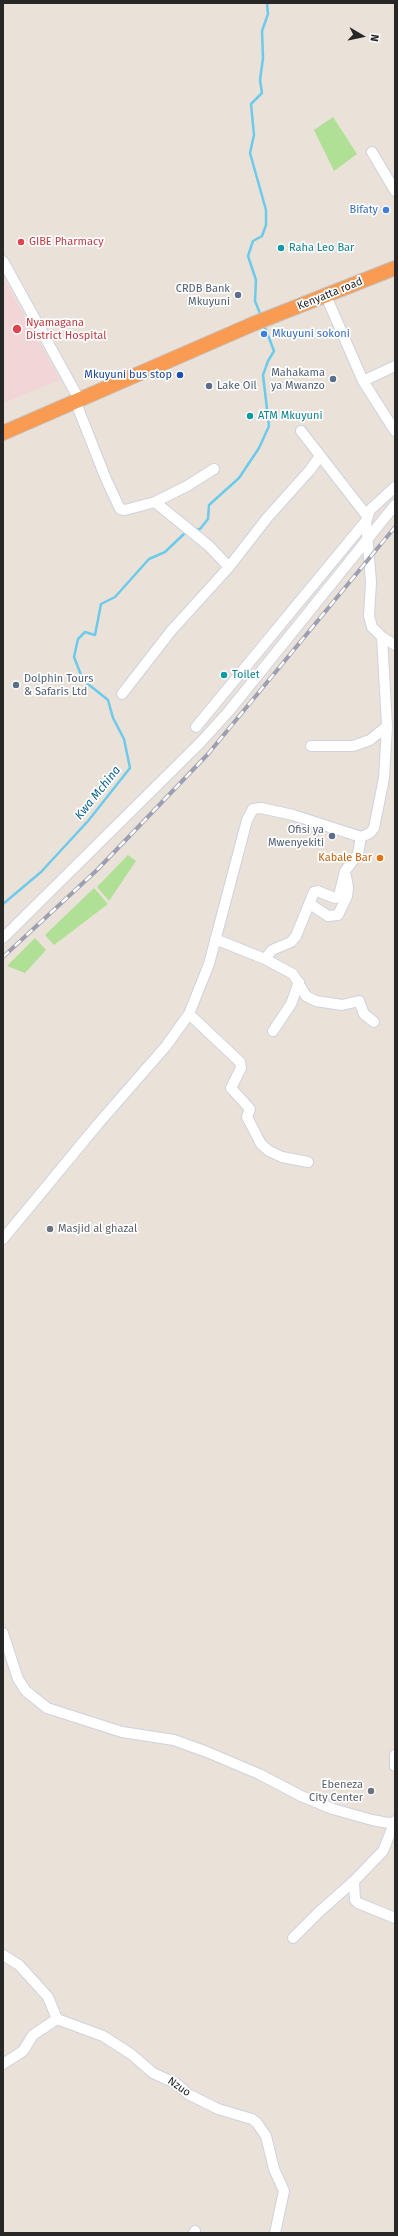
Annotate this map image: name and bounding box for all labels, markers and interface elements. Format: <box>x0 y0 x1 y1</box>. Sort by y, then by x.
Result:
north arrow <box>342 16 382 56</box>
text: N <box>367 33 381 43</box>
place label: Bifaty <box>349 203 378 217</box>
marker: Bifaty <box>381 205 391 215</box>
place label: GIBE Pharmacy <box>29 235 104 249</box>
marker: GIBE Pharmacy <box>16 237 26 247</box>
place label: Raha Leo Bar <box>289 241 354 255</box>
marker: Raha Leo Bar <box>276 243 286 253</box>
street label: Kenyatta road <box>295 275 365 313</box>
place label: CRDB Bank Mkuyuni <box>176 282 230 308</box>
marker: CRDB Bank Mkuyuni <box>233 290 243 300</box>
place label: Nyamagana District Hospital <box>26 316 106 342</box>
marker: Nyamagana District Hospital <box>11 323 23 335</box>
place label: Mkuyuni sokoni <box>272 327 350 341</box>
marker: Mkuyuni sokoni <box>259 329 269 339</box>
place label: Mahakama ya Mwanzo <box>271 366 325 392</box>
place label: Mkuyuni bus stop <box>84 368 172 382</box>
marker: Mkuyuni bus stop <box>175 370 185 380</box>
marker: Mahakama ya Mwanzo <box>328 374 338 384</box>
place label: Lake Oil <box>217 379 257 393</box>
marker: Lake Oil <box>204 381 214 391</box>
place label: ATM Mkuyuni <box>258 409 323 423</box>
marker: ATM Mkuyuni <box>245 411 255 421</box>
place label: Toilet <box>232 668 260 682</box>
marker: Toilet <box>219 670 229 680</box>
place label: Dolphin Tours & Safaris Ltd <box>24 672 93 698</box>
marker: Dolphin Tours & Safaris Ltd <box>11 680 21 690</box>
water label: Kwa Mchina <box>72 763 124 823</box>
place label: Ofisi ya Mwenyekiti <box>268 823 324 849</box>
marker: Ofisi ya Mwenyekiti <box>327 831 337 841</box>
place label: Kabale Bar <box>318 851 372 865</box>
marker: Kabale Bar <box>375 853 385 863</box>
place label: Masjid al ghazal <box>58 1222 137 1236</box>
marker: Masjid al ghazal <box>45 1224 55 1234</box>
place label: Ebeneza City Center <box>309 1778 363 1804</box>
marker: Ebeneza City Center <box>366 1786 376 1796</box>
street label: Nzuo <box>165 2075 193 2099</box>

